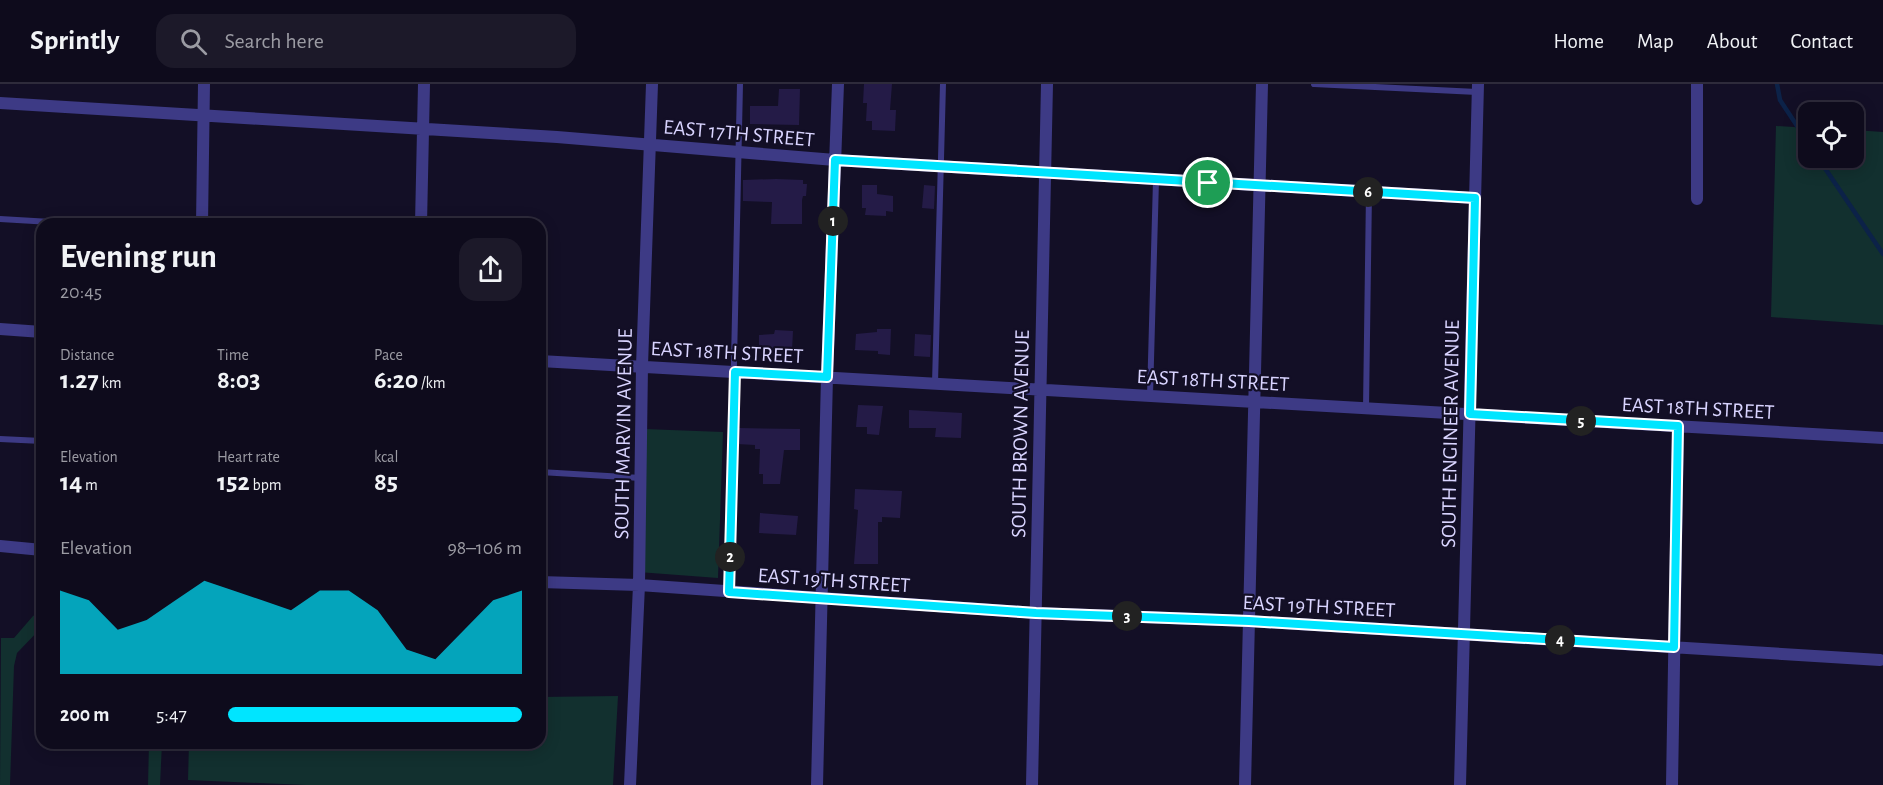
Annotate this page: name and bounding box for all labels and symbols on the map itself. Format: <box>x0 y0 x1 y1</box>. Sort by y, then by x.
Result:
street label: EAST 17TH STREET <box>662 116 815 151</box>
pin <box>1182 157 1233 208</box>
pin: 6 <box>1353 177 1383 207</box>
pin: 1 <box>818 206 848 236</box>
street label: SOUTH ENGINEER AVENUE <box>1438 320 1463 548</box>
street label: SOUTH MARVIN AVENUE <box>611 328 636 540</box>
street label: SOUTH BROWN AVENUE <box>1008 330 1033 538</box>
street label: EAST 18TH STREET <box>650 338 804 367</box>
street label: EAST 18TH STREET <box>1136 366 1290 395</box>
street label: EAST 18TH STREET <box>1621 394 1775 423</box>
pin: 5 <box>1566 406 1596 436</box>
pin: 2 <box>715 542 745 572</box>
street label: EAST 19TH STREET <box>757 565 911 596</box>
street label: EAST 19TH STREET <box>1242 592 1396 621</box>
pin: 3 <box>1112 601 1142 631</box>
pin: 4 <box>1545 625 1575 655</box>

